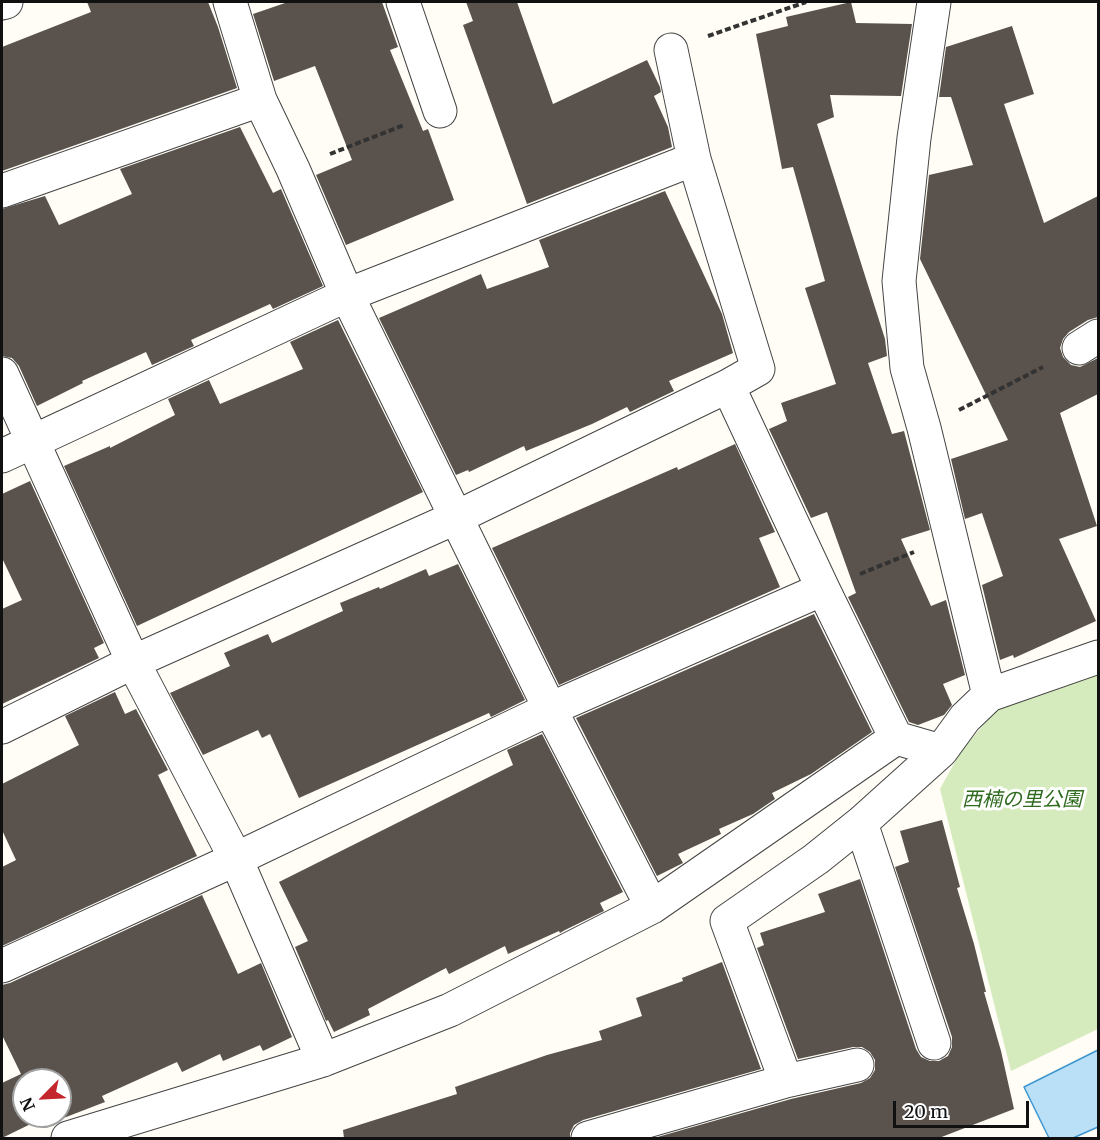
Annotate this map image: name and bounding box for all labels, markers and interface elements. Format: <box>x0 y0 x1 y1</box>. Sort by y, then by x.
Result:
park label: 西楠の里公園 <box>962 788 1082 812</box>
north arrow <box>12 1068 72 1128</box>
scale bar <box>896 1089 1032 1127</box>
text: N <box>16 1095 39 1114</box>
text: 20 m <box>904 1100 948 1123</box>

